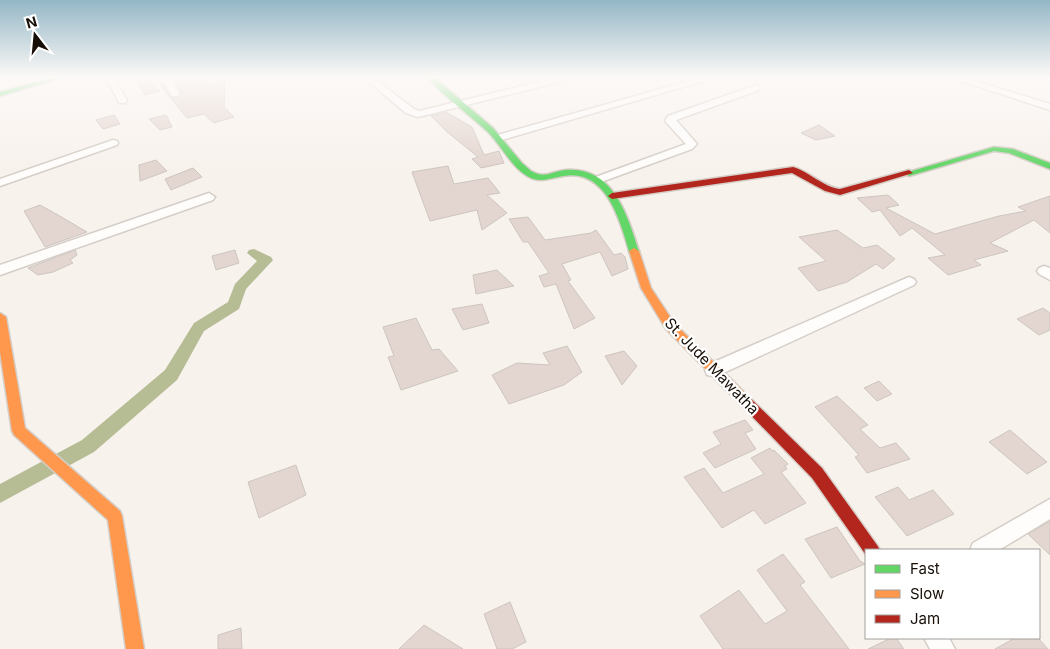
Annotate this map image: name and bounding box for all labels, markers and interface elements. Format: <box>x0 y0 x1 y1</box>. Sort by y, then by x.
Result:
north arrow <box>10 10 60 60</box>
text: N <box>24 12 39 32</box>
street label: St. Jude Mawatha <box>661 314 763 418</box>
legend <box>865 549 1040 639</box>
text: Fast <box>910 559 940 578</box>
text: Slow <box>910 584 944 603</box>
text: Jam <box>910 609 940 628</box>

